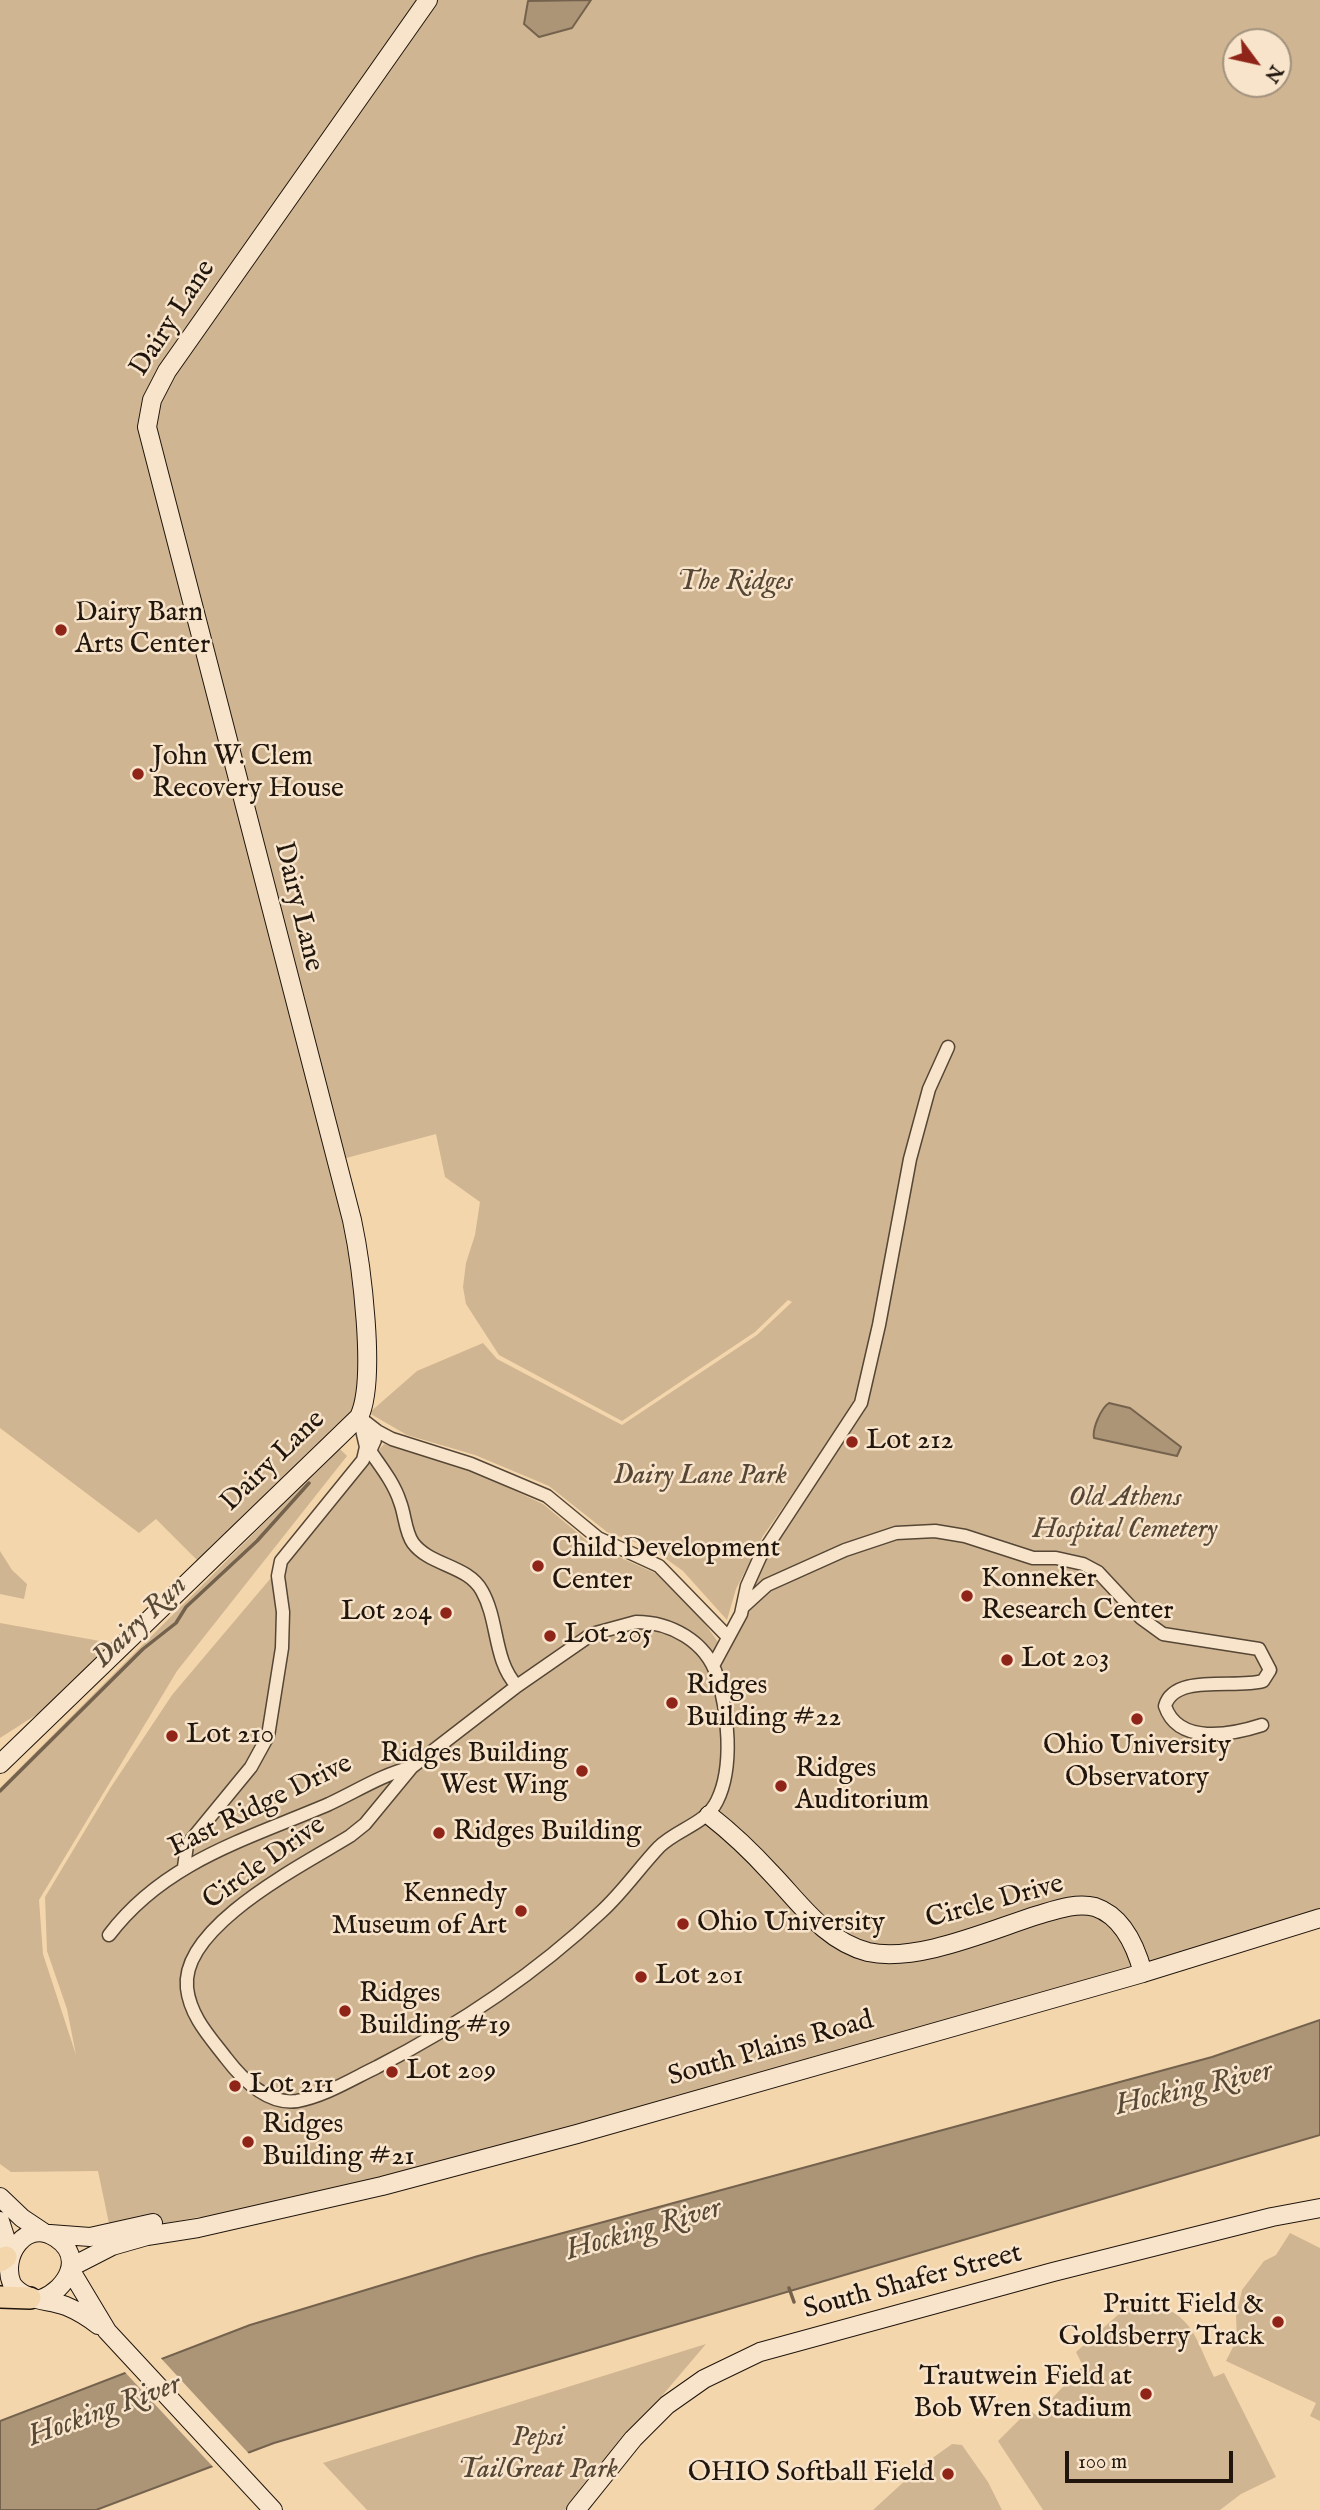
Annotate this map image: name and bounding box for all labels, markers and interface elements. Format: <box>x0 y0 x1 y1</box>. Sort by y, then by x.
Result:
north arrow <box>1222 28 1292 98</box>
text: N <box>1258 60 1287 87</box>
street label: Dairy Lane <box>124 254 224 384</box>
park label: The Ridges <box>677 566 793 600</box>
place label: Dairy Barn Arts Center <box>75 597 210 663</box>
marker: Dairy Barn Arts Center <box>53 622 69 638</box>
place label: John W. Clem Recovery House <box>152 741 344 807</box>
marker: John W. Clem Recovery House <box>130 766 146 782</box>
street label: Dairy Lane <box>265 839 329 975</box>
street label: Dairy Lane <box>215 1404 333 1520</box>
place label: Lot 212 <box>866 1425 954 1459</box>
marker: Lot 212 <box>844 1434 860 1450</box>
park label: Dairy Lane Park <box>613 1460 787 1494</box>
park label: Old Athens Hospital Cemetery <box>1032 1482 1218 1548</box>
place label: Child Development Center <box>552 1533 780 1599</box>
marker: Child Development Center <box>530 1558 546 1574</box>
place label: Konneker Research Center <box>981 1563 1174 1629</box>
water label: Dairy Run <box>86 1569 196 1677</box>
marker: Konneker Research Center <box>959 1588 975 1604</box>
place label: Lot 204 <box>340 1596 432 1630</box>
marker: Lot 204 <box>438 1605 454 1621</box>
place label: Lot 205 <box>564 1619 652 1653</box>
marker: Lot 205 <box>542 1628 558 1644</box>
place label: Lot 203 <box>1021 1643 1109 1677</box>
marker: Lot 203 <box>999 1652 1015 1668</box>
place label: Ridges Building #22 <box>686 1670 841 1736</box>
marker: Ridges Building #22 <box>664 1695 680 1711</box>
marker: Ohio University Observatory <box>1129 1711 1145 1727</box>
place label: Lot 210 <box>186 1719 274 1753</box>
marker: Lot 210 <box>164 1728 180 1744</box>
place label: Ohio University Observatory <box>1043 1730 1231 1796</box>
place label: Ridges Building West Wing <box>380 1738 568 1804</box>
street label: East Ridge Drive <box>164 1748 358 1866</box>
place label: Ridges Auditorium <box>795 1753 929 1819</box>
marker: Ridges Building West Wing <box>574 1763 590 1779</box>
marker: Ridges Auditorium <box>773 1778 789 1794</box>
street label: Circle Drive <box>197 1810 333 1918</box>
place label: Ridges Building <box>453 1816 641 1850</box>
marker: Ridges Building <box>431 1825 447 1841</box>
street label: Circle Drive <box>922 1868 1068 1938</box>
place label: Kennedy Museum of Art <box>331 1878 507 1944</box>
marker: Kennedy Museum of Art <box>513 1903 529 1919</box>
place label: Ohio University <box>697 1907 885 1941</box>
marker: Ohio University <box>675 1916 691 1932</box>
place label: Lot 201 <box>655 1960 743 1994</box>
marker: Lot 201 <box>633 1969 649 1985</box>
place label: Ridges Building #19 <box>359 1978 511 2044</box>
marker: Ridges Building #19 <box>337 2003 353 2019</box>
street label: South Plains Road <box>664 2005 878 2095</box>
water label: Hocking River <box>1112 2054 1276 2126</box>
place label: Lot 209 <box>406 2055 496 2089</box>
marker: Lot 209 <box>384 2064 400 2080</box>
place label: Lot 211 <box>249 2069 334 2103</box>
marker: Lot 211 <box>227 2078 243 2094</box>
place label: Ridges Building #21 <box>262 2109 415 2175</box>
marker: Ridges Building #21 <box>240 2134 256 2150</box>
water label: Hocking River <box>562 2192 726 2270</box>
street label: South Shafer Street <box>800 2238 1026 2328</box>
place label: Pruitt Field & Goldsberry Track <box>1059 2289 1264 2355</box>
marker: Pruitt Field & Goldsberry Track <box>1270 2314 1286 2330</box>
place label: Trautwein Field at Bob Wren Stadium <box>913 2361 1132 2427</box>
water label: Hocking River <box>24 2368 186 2456</box>
marker: Trautwein Field at Bob Wren Stadium <box>1138 2386 1154 2402</box>
park label: Pepsi TailGreat Park <box>458 2422 618 2488</box>
scale bar <box>1068 2436 1236 2480</box>
text: 100 m <box>1078 2449 1127 2476</box>
place label: OHIO Softball Field <box>688 2457 934 2491</box>
marker: OHIO Softball Field <box>940 2466 956 2482</box>

